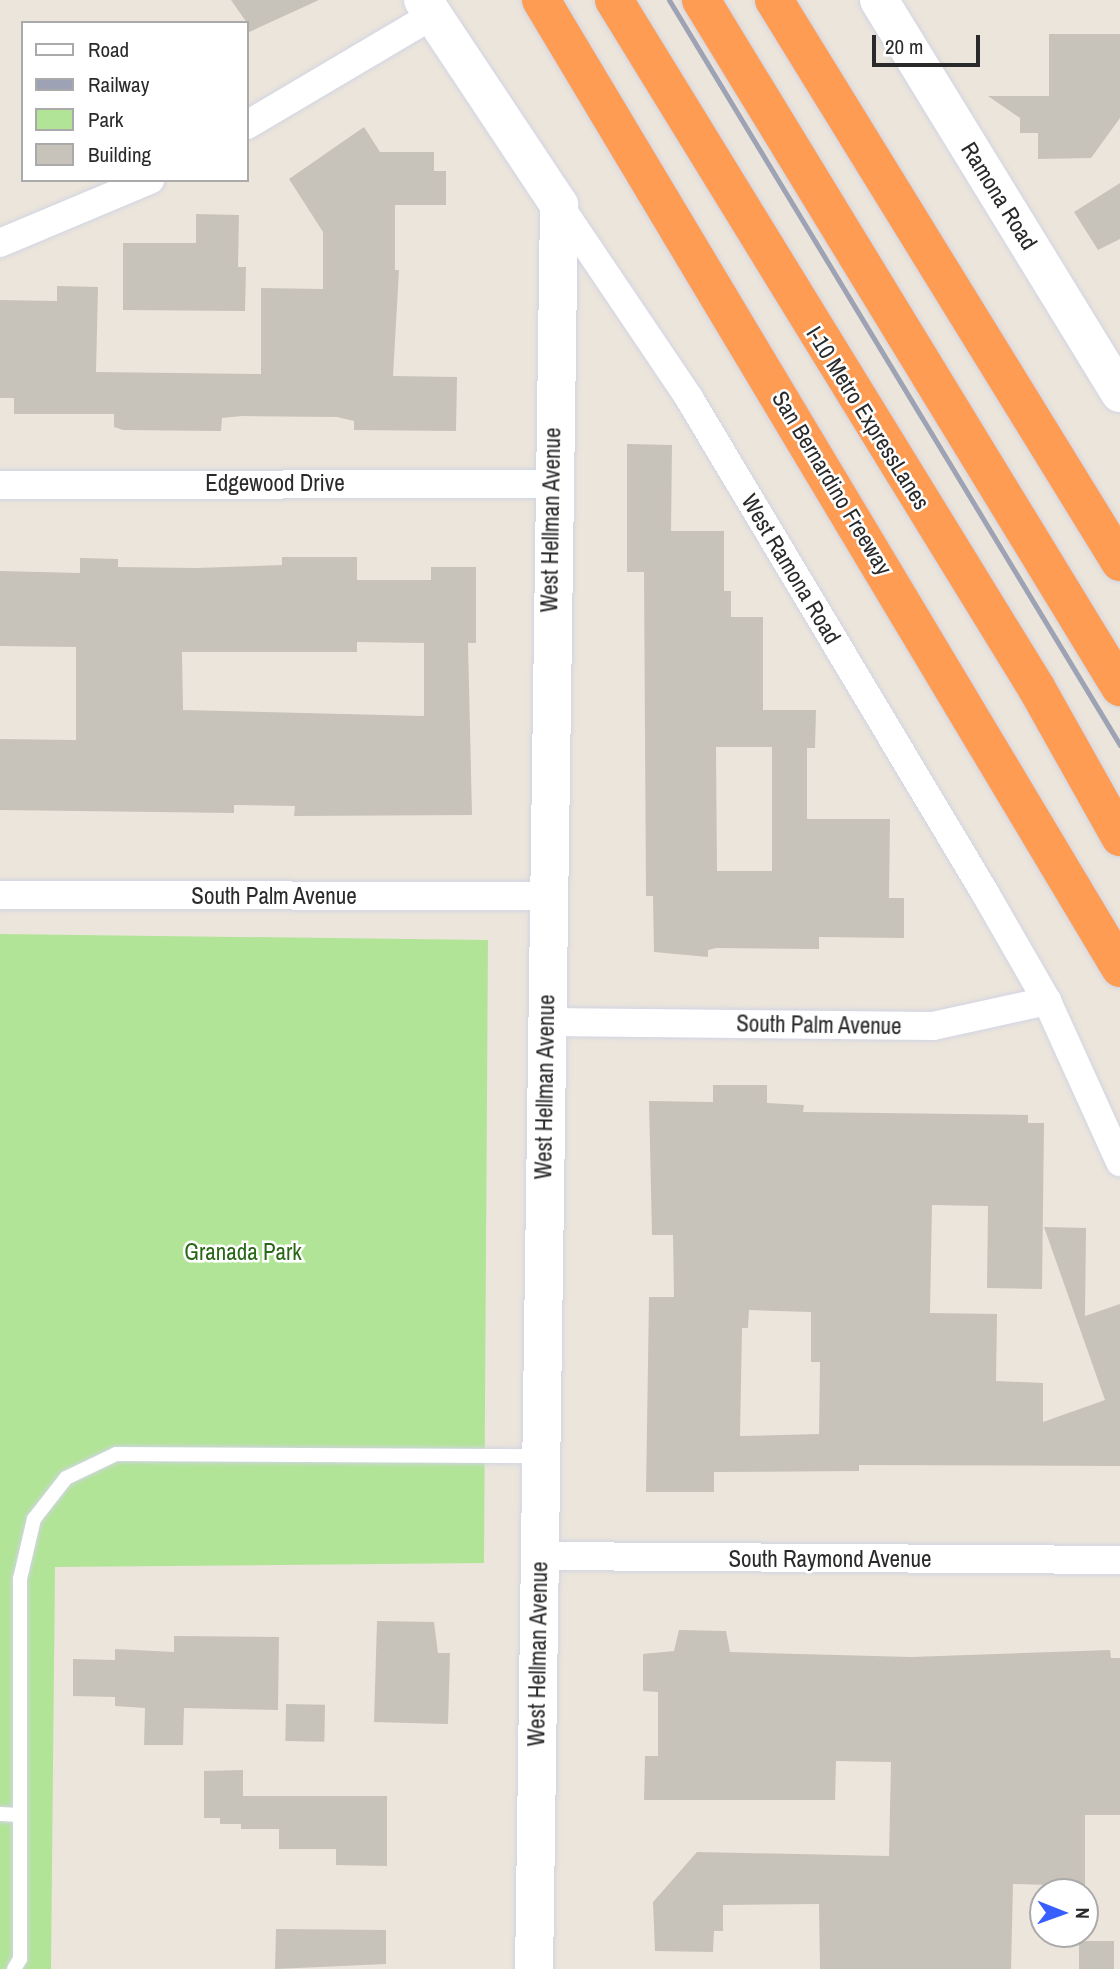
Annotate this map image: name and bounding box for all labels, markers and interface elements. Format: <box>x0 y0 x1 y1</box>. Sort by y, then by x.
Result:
legend <box>21 21 248 182</box>
scale bar <box>875 21 984 65</box>
text: 20 m <box>885 32 923 61</box>
text: Road <box>88 35 129 64</box>
text: Railway <box>88 70 149 99</box>
text: Park <box>88 105 123 134</box>
street label: Ramona Road <box>955 137 1043 255</box>
text: Building <box>88 140 151 169</box>
street label: I-10 Metro ExpressLanes <box>800 321 936 515</box>
street label: San Bernardino Freeway <box>766 386 898 580</box>
street label: West Hellman Avenue <box>536 427 566 613</box>
street label: Edgewood Drive <box>205 469 345 497</box>
street label: West Ramona Road <box>736 489 846 649</box>
street label: South Palm Avenue <box>191 882 357 910</box>
street label: West Hellman Avenue <box>530 994 560 1180</box>
street label: South Palm Avenue <box>736 1010 902 1040</box>
park label: Granada Park <box>184 1238 302 1266</box>
street label: South Raymond Avenue <box>728 1545 932 1573</box>
street label: West Hellman Avenue <box>523 1561 553 1747</box>
north arrow <box>1029 1878 1099 1948</box>
text: N <box>1070 1907 1096 1919</box>

